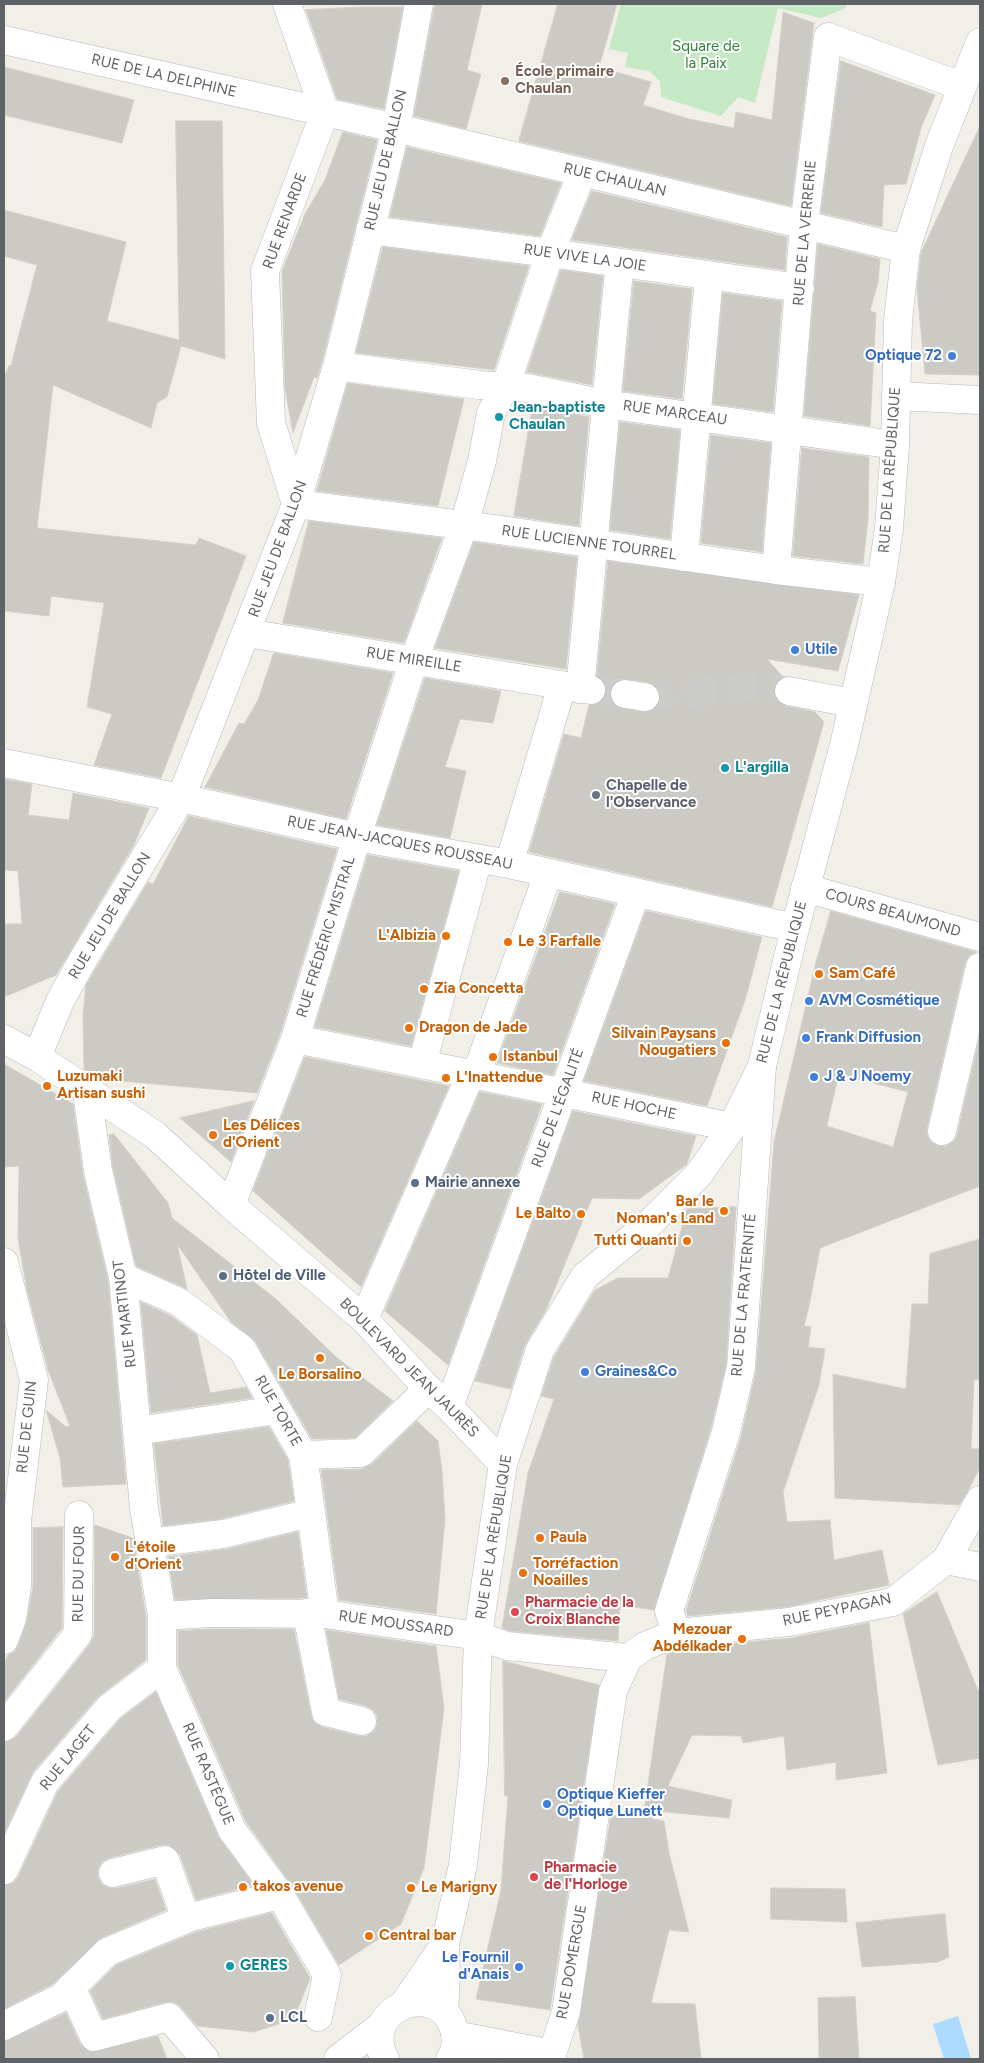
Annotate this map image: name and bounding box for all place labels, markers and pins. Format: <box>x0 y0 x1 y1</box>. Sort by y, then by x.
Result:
place label: École primaire Chaulan <box>515 63 614 98</box>
marker: École primaire Chaulan <box>499 75 511 87</box>
place label: Optique 72 <box>865 347 942 365</box>
marker: Optique 72 <box>946 350 958 362</box>
place label: Jean-baptiste Chaulan <box>509 399 605 434</box>
marker: Jean-baptiste Chaulan <box>493 411 505 423</box>
place label: Utile <box>805 641 838 659</box>
marker: Utile <box>789 644 801 656</box>
place label: L'argilla <box>735 759 789 777</box>
marker: L'argilla <box>719 762 731 774</box>
place label: Chapelle de l'Observance <box>606 777 696 812</box>
marker: Chapelle de l'Observance <box>590 789 602 801</box>
place label: L'Albizia <box>378 927 436 945</box>
marker: L'Albizia <box>440 930 452 942</box>
place label: Le 3 Farfalle <box>518 933 601 951</box>
marker: Le 3 Farfalle <box>502 936 514 948</box>
place label: Sam Café <box>829 965 896 983</box>
marker: Sam Café <box>813 968 825 980</box>
place label: Zia Concetta <box>434 980 524 998</box>
marker: Zia Concetta <box>418 983 430 995</box>
place label: AVM Cosmétique <box>819 992 939 1010</box>
marker: AVM Cosmétique <box>803 995 815 1007</box>
place label: Dragon de Jade <box>419 1019 527 1037</box>
marker: Dragon de Jade <box>403 1022 415 1034</box>
place label: Silvain Paysans Nougatiers <box>611 1025 716 1060</box>
place label: Frank Diffusion <box>816 1029 921 1047</box>
marker: Frank Diffusion <box>800 1032 812 1044</box>
marker: Silvain Paysans Nougatiers <box>720 1037 732 1049</box>
place label: Istanbul <box>503 1048 558 1066</box>
marker: Istanbul <box>487 1051 499 1063</box>
place label: Luzumaki Artisan sushi <box>57 1068 145 1103</box>
place label: J & J Noemy <box>824 1068 911 1086</box>
place label: L'Inattendue <box>456 1069 543 1087</box>
marker: J & J Noemy <box>808 1071 820 1083</box>
marker: L'Inattendue <box>440 1072 452 1084</box>
marker: Luzumaki Artisan sushi <box>41 1080 53 1092</box>
place label: Les Délices d'Orient <box>223 1117 300 1152</box>
marker: Les Délices d'Orient <box>207 1129 219 1141</box>
place label: Mairie annexe <box>425 1174 520 1192</box>
marker: Mairie annexe <box>409 1177 421 1189</box>
place label: Bar le Noman's Land <box>616 1193 714 1228</box>
place label: Le Balto <box>516 1205 571 1223</box>
marker: Bar le Noman's Land <box>718 1205 730 1217</box>
marker: Le Balto <box>575 1208 587 1220</box>
place label: Tutti Quanti <box>594 1232 677 1250</box>
marker: Tutti Quanti <box>681 1235 693 1247</box>
place label: Hôtel de Ville <box>233 1267 326 1285</box>
marker: Hôtel de Ville <box>217 1270 229 1282</box>
marker: Le Borsalino <box>314 1352 326 1364</box>
place label: Graines&Co <box>595 1363 677 1381</box>
place label: Le Borsalino <box>278 1366 362 1384</box>
marker: Graines&Co <box>579 1366 591 1378</box>
place label: Paula <box>550 1529 587 1547</box>
marker: Paula <box>534 1532 546 1544</box>
place label: L'étoile d'Orient <box>125 1539 182 1574</box>
marker: L'étoile d'Orient <box>109 1551 121 1563</box>
place label: Torréfaction Noailles <box>533 1555 618 1590</box>
marker: Torréfaction Noailles <box>517 1567 529 1579</box>
place label: Pharmacie de la Croix Blanche <box>525 1594 634 1629</box>
marker: Pharmacie de la Croix Blanche <box>509 1606 521 1618</box>
place label: Mezouar Abdélkader <box>653 1621 732 1656</box>
marker: Mezouar Abdélkader <box>736 1633 748 1645</box>
place label: Optique Kieffer Optique Lunett <box>557 1786 665 1821</box>
marker: Optique Kieffer Optique Lunett <box>541 1798 553 1810</box>
place label: Pharmacie de l'Horloge <box>544 1859 628 1894</box>
marker: Pharmacie de l'Horloge <box>528 1871 540 1883</box>
place label: takos avenue <box>253 1878 343 1896</box>
place label: Le Marigny <box>421 1879 497 1897</box>
marker: takos avenue <box>237 1881 249 1893</box>
marker: Le Marigny <box>405 1882 417 1894</box>
place label: Central bar <box>379 1927 456 1945</box>
marker: Central bar <box>363 1930 375 1942</box>
place label: Le Fournil d'Anais <box>442 1949 509 1984</box>
place label: GERES <box>240 1957 288 1975</box>
marker: GERES <box>224 1960 236 1972</box>
marker: Le Fournil d'Anais <box>513 1961 525 1973</box>
place label: LCL <box>280 2009 307 2027</box>
marker: LCL <box>264 2012 276 2024</box>

